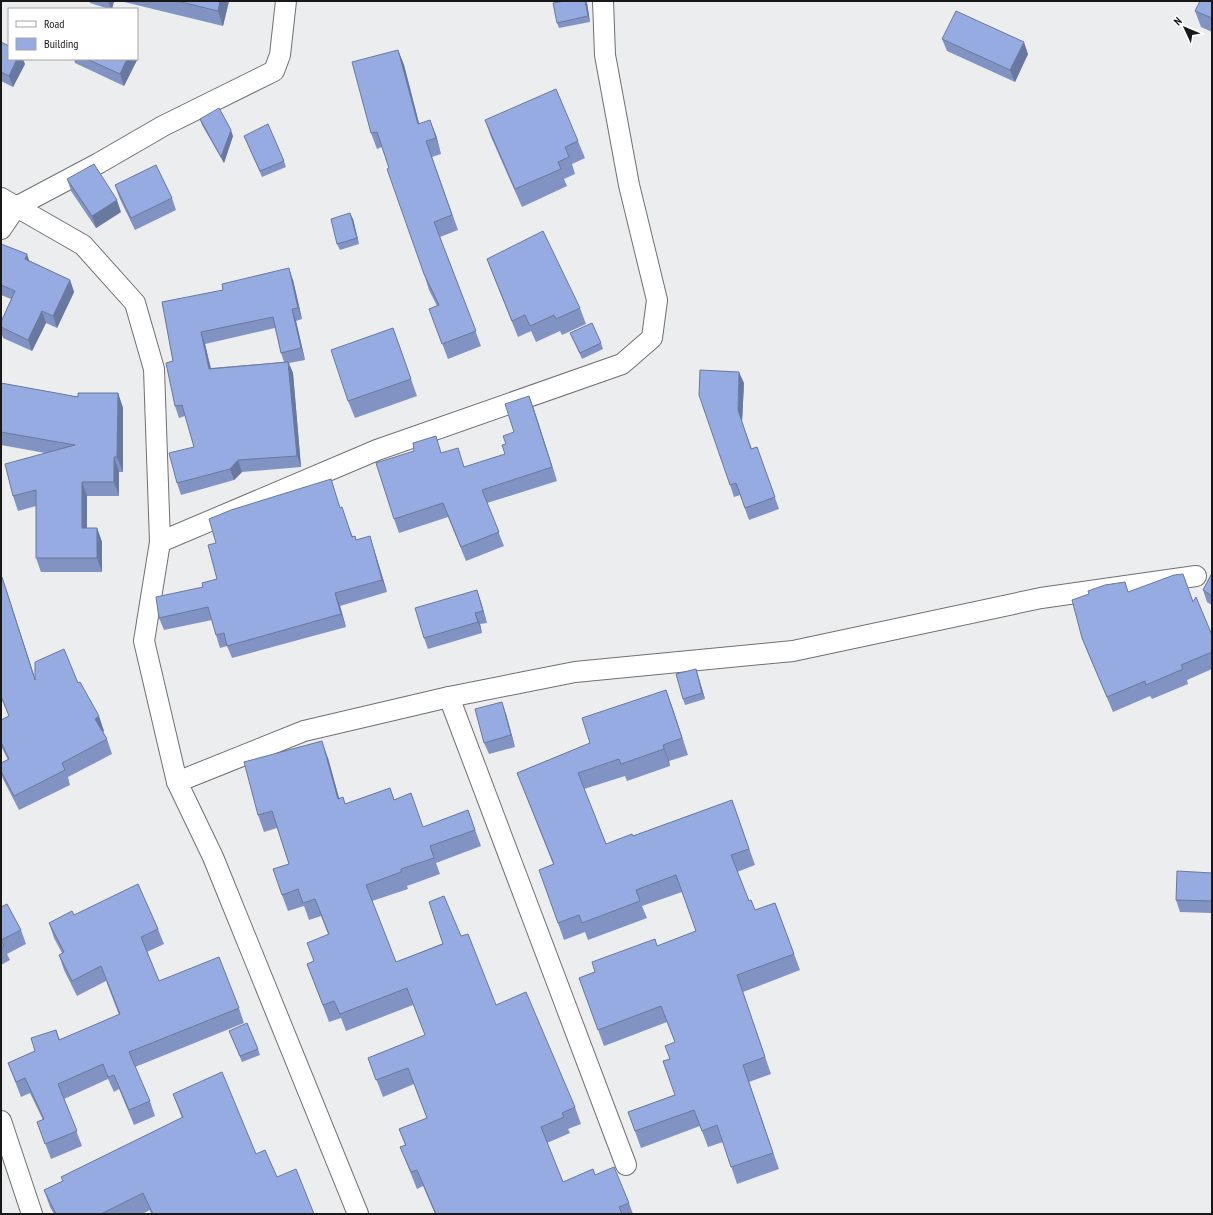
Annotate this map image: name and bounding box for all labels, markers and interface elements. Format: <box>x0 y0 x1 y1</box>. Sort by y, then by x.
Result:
legend <box>8 8 138 60</box>
north arrow <box>1165 8 1205 48</box>
text: N <box>1171 14 1185 28</box>
text: Road <box>44 16 64 31</box>
text: Building <box>44 36 79 51</box>

